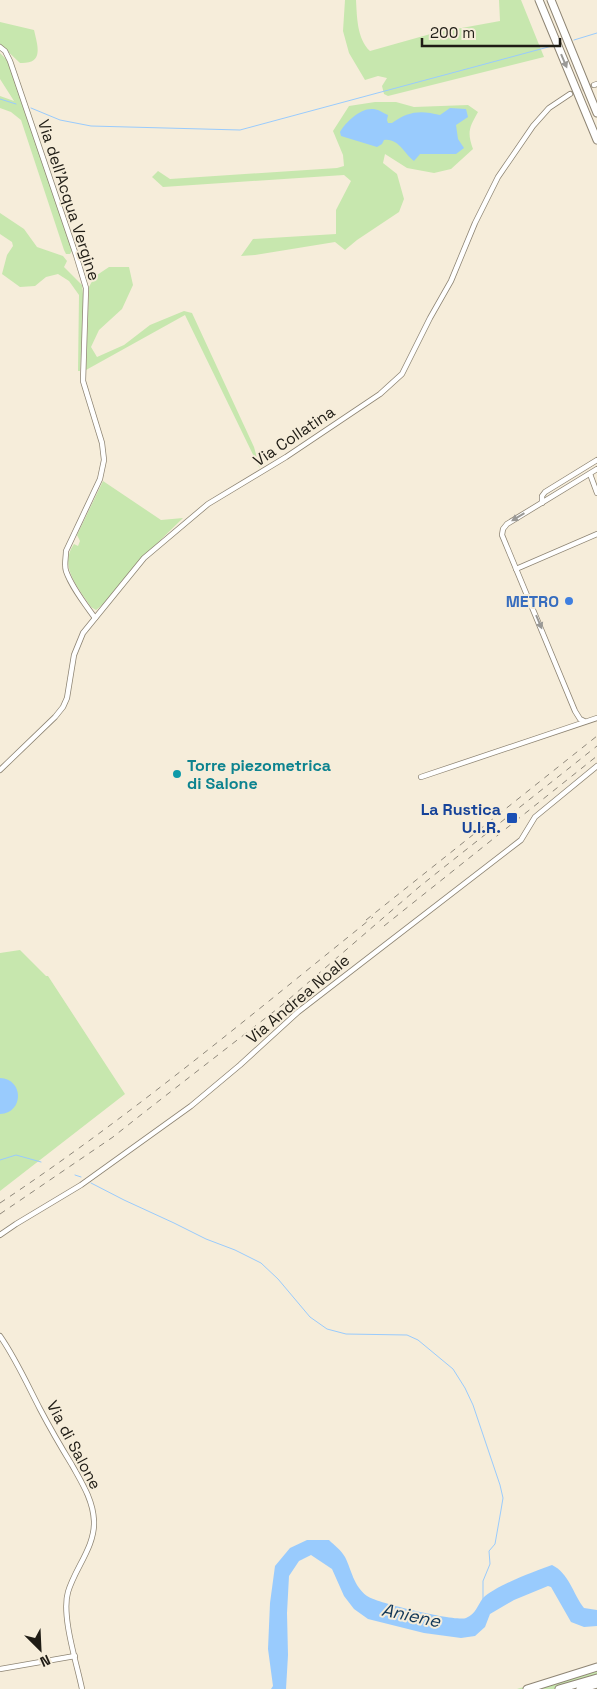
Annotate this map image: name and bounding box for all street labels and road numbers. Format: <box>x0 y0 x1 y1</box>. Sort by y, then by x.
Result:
street label: Via dell'Acqua Vergine <box>33 117 105 283</box>
street label: Via Collatina <box>249 401 339 471</box>
street label: Via Andrea Noale <box>242 950 354 1048</box>
street label: Via di Salone <box>42 1397 106 1493</box>

